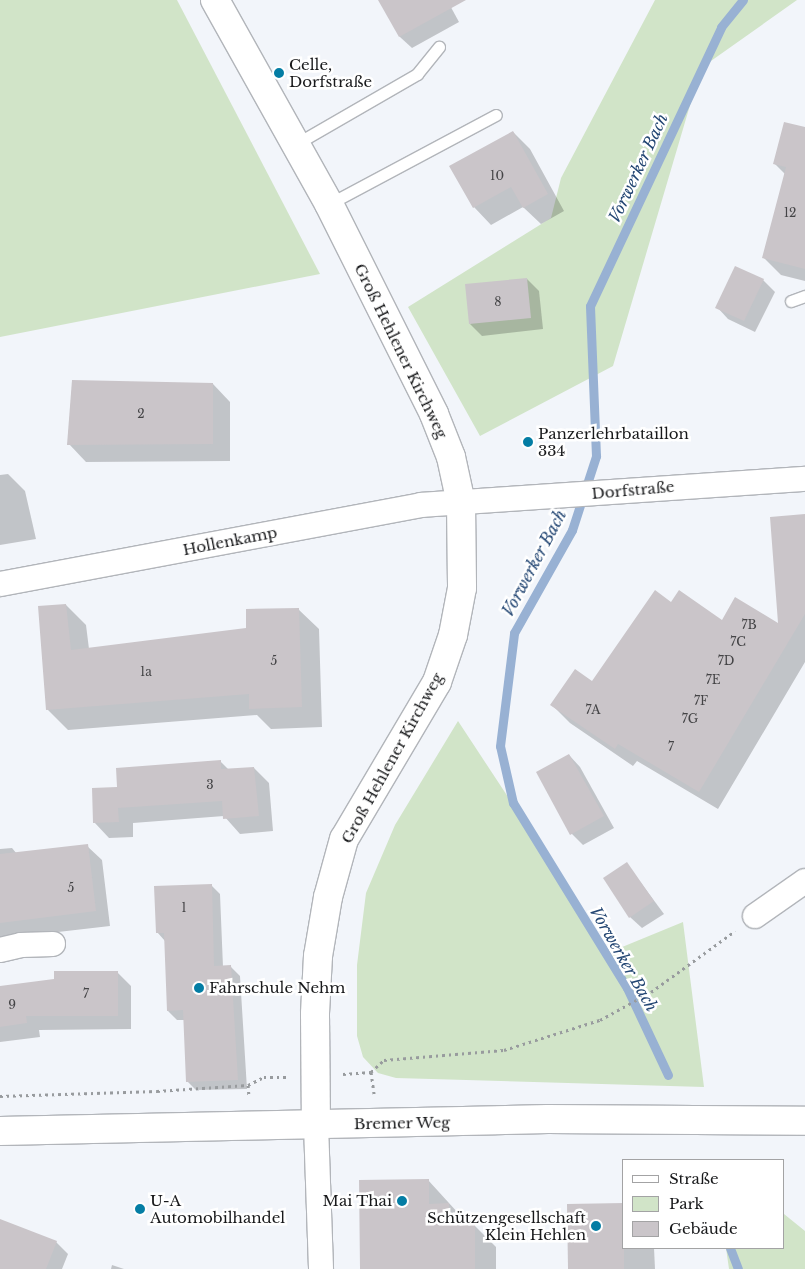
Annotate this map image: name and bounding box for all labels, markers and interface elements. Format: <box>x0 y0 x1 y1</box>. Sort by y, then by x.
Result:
place label: Celle, Dorfstraße <box>289 55 372 90</box>
marker: Celle, Dorfstraße <box>273 67 285 79</box>
water label: Vorwerker Bach <box>604 110 672 226</box>
house number: 10 <box>490 169 504 183</box>
house number: 12 <box>784 206 796 220</box>
street label: Groß Hehlener Kirchweg <box>351 260 451 442</box>
house number: 8 <box>494 295 502 309</box>
house number: 2 <box>137 407 145 421</box>
place label: Panzerlehrbataillon 334 <box>538 424 689 459</box>
marker: Panzerlehrbataillon 334 <box>522 436 534 448</box>
street label: Dorfstraße <box>591 477 675 503</box>
water label: Vorwerker Bach <box>498 506 570 620</box>
street label: Hollenkamp <box>181 523 279 559</box>
house number: 7B <box>741 618 757 632</box>
house number: 7C <box>730 635 746 649</box>
house number: 5 <box>271 654 277 668</box>
house number: 7D <box>718 654 734 668</box>
house number: 1a <box>140 665 152 679</box>
street label: Groß Hehlener Kirchweg <box>337 669 447 847</box>
house number: 7E <box>706 673 720 687</box>
house number: 7F <box>694 694 708 708</box>
house number: 7A <box>586 703 600 717</box>
house number: 7G <box>682 712 698 726</box>
house number: 7 <box>668 740 674 754</box>
house number: 3 <box>206 778 214 792</box>
house number: 5 <box>68 881 74 895</box>
house number: 1 <box>181 901 187 915</box>
water label: Vorwerker Bach <box>586 903 662 1015</box>
place label: Fahrschule Nehm <box>209 979 345 997</box>
marker: Fahrschule Nehm <box>193 982 205 994</box>
house number: 7 <box>83 987 89 1001</box>
house number: 9 <box>8 998 16 1012</box>
street label: Bremer Weg <box>353 1113 451 1133</box>
legend <box>622 1159 785 1249</box>
text: Straße <box>669 1169 719 1188</box>
place label: U-A Automobilhandel <box>150 1191 285 1226</box>
place label: Mai Thai <box>322 1192 392 1210</box>
text: Park <box>669 1194 704 1213</box>
marker: Mai Thai <box>396 1195 408 1207</box>
marker: U-A Automobilhandel <box>134 1203 146 1215</box>
place label: Schützengesellschaft Klein Hehlen <box>427 1208 586 1243</box>
text: Gebäude <box>669 1219 738 1238</box>
marker: Schützengesellschaft Klein Hehlen <box>590 1220 602 1232</box>

